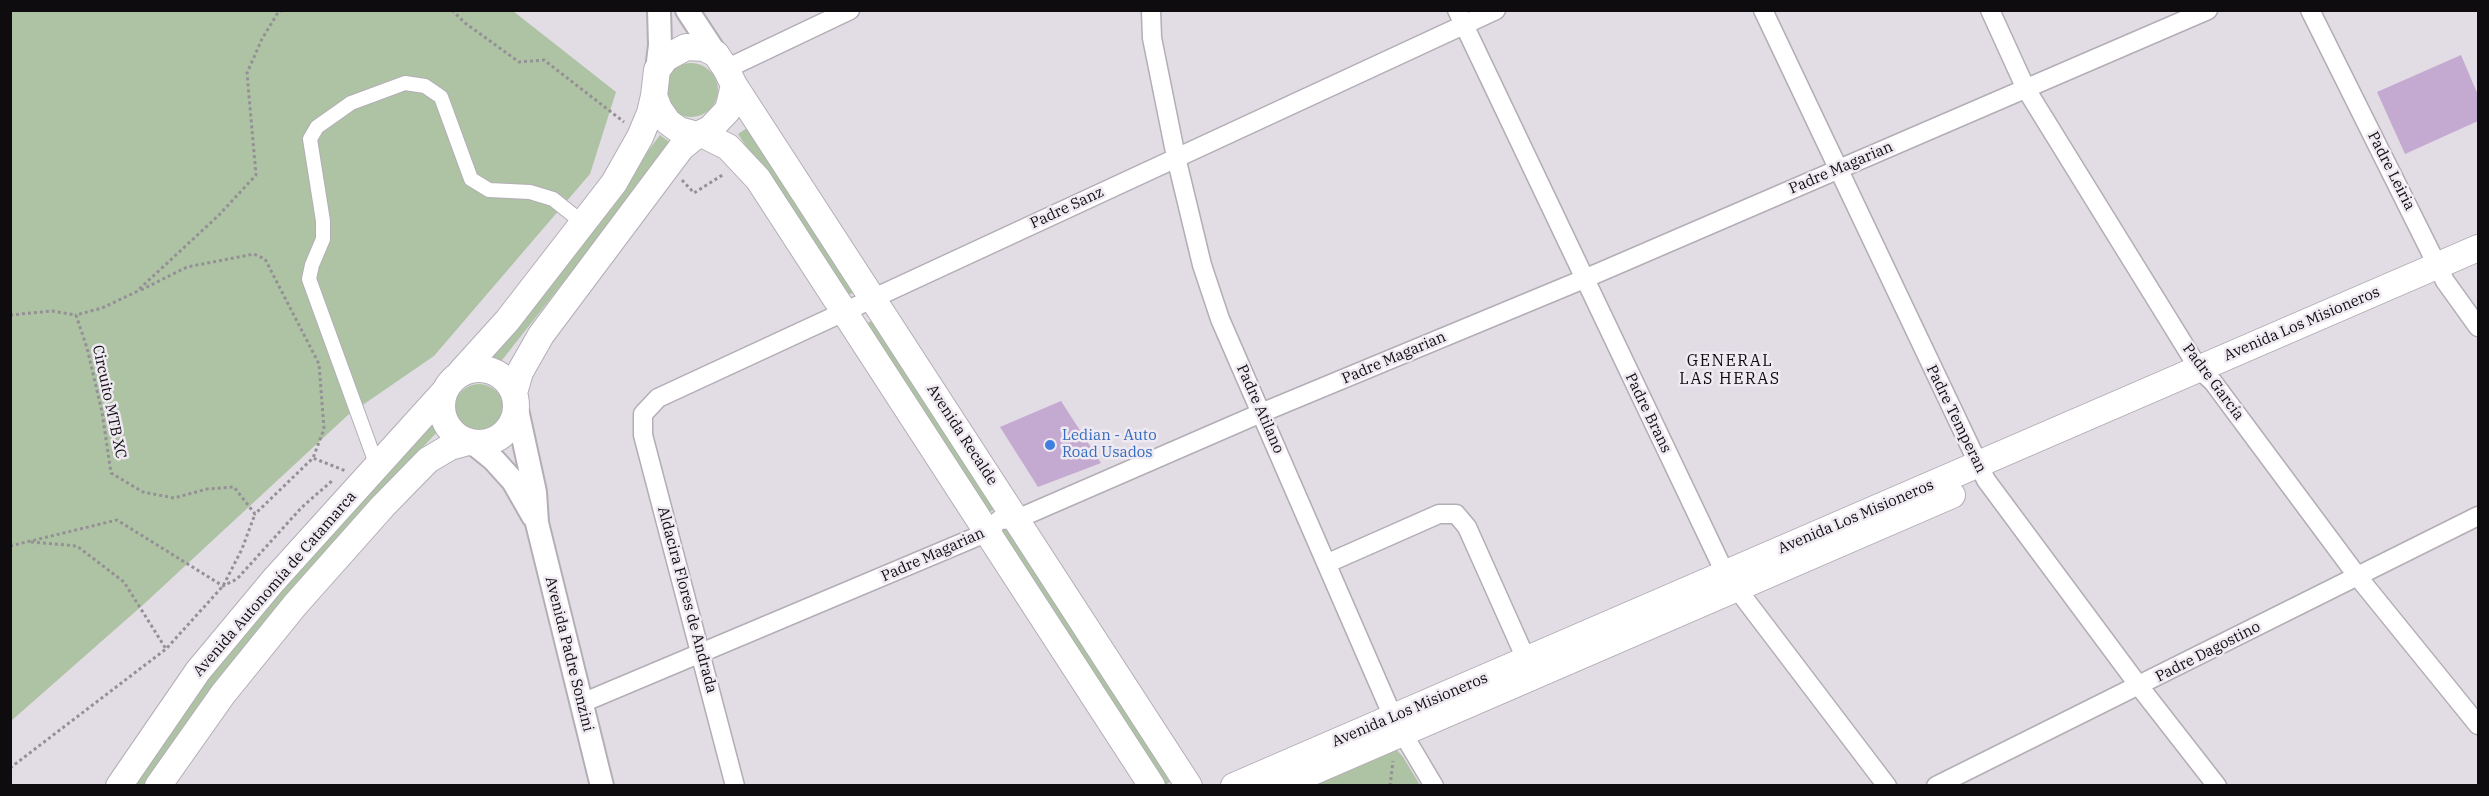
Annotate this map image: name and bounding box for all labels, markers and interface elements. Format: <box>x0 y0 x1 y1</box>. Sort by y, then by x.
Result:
street label: Padre Leiria <box>2363 129 2419 213</box>
street label: Padre Magarian <box>1786 138 1896 198</box>
street label: Padre Sanz <box>1027 183 1107 233</box>
street label: Avenida Los Misioneros <box>2221 283 2383 365</box>
street label: Padre Magarian <box>1339 328 1449 388</box>
street label: Padre García <box>2178 340 2248 424</box>
street label: Circuito MTB XC <box>88 343 130 461</box>
district label: GENERAL LAS HERAS <box>1679 351 1781 389</box>
street label: Padre Atilano <box>1232 362 1288 456</box>
street label: Padre Temperan <box>1922 362 1990 476</box>
street label: Padre Brans <box>1621 370 1675 456</box>
street label: Avenida Recalde <box>923 381 1001 489</box>
place label: Ledian - Auto Road Usados <box>1062 427 1157 462</box>
marker: Ledian - Auto Road Usados <box>1043 438 1057 452</box>
street label: Avenida Los Misioneros <box>1775 476 1937 558</box>
street label: Avenida Autonomía de Catamarca <box>190 488 360 680</box>
street label: Aldacira Flores de Andrada <box>653 505 721 695</box>
street label: Padre Magarian <box>879 524 987 586</box>
street label: Avenida Padre Sonzini <box>541 575 597 733</box>
street label: Padre Dagostino <box>2153 618 2263 686</box>
street label: Avenida Los Misioneros <box>1329 669 1491 751</box>

